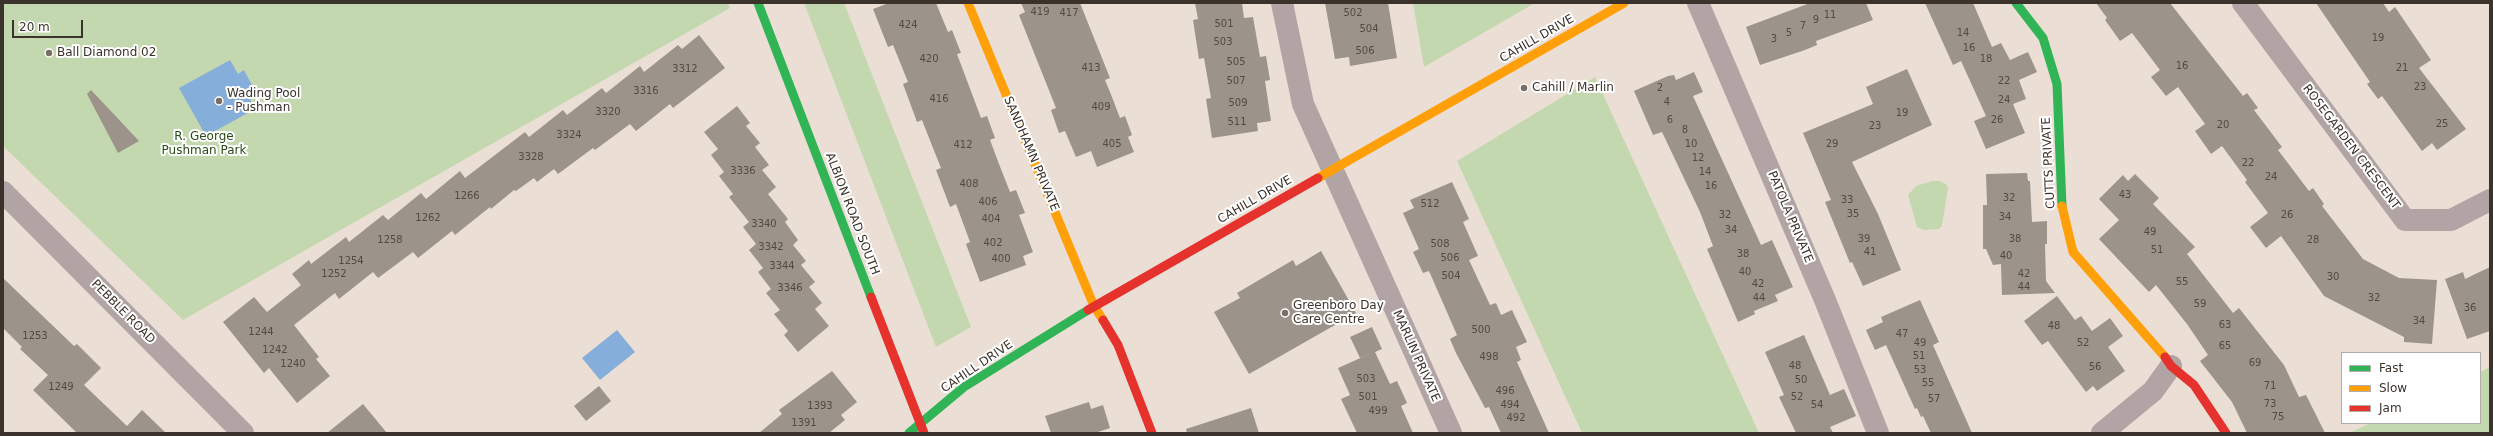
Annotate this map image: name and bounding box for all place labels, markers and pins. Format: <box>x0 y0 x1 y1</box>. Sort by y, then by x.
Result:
place label: Ball Diamond 02 <box>57 46 156 60</box>
marker: Ball Diamond 02 <box>44 48 54 58</box>
place label: Cahill / Marlin <box>1532 81 1614 95</box>
marker: Cahill / Marlin <box>1519 83 1529 93</box>
place label: Wading Pool - Pushman <box>227 87 300 115</box>
marker: Wading Pool - Pushman <box>214 96 224 106</box>
place label: Greenboro Day Care Centre <box>1293 299 1384 327</box>
marker: Greenboro Day Care Centre <box>1280 308 1290 318</box>

